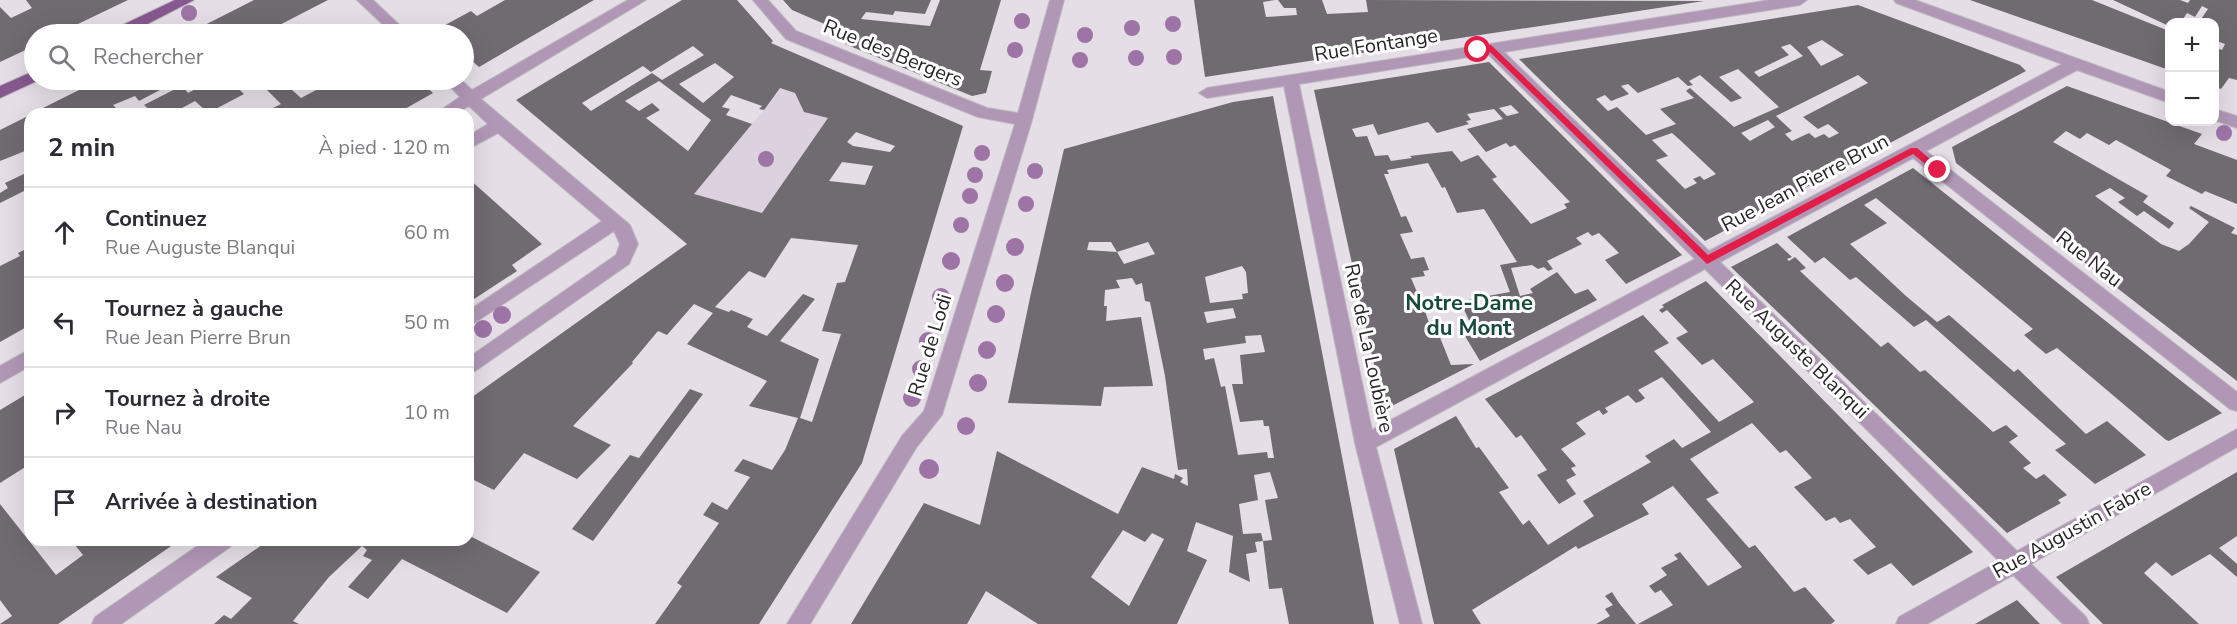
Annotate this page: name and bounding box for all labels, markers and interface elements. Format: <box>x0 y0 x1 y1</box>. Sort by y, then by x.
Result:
street label: Rue des Bergers <box>819 13 967 93</box>
map controls <box>2165 18 2219 126</box>
button: + <box>2165 18 2219 72</box>
street label: Rue Fontange <box>1312 22 1440 68</box>
search box <box>24 24 474 90</box>
route start <box>1464 36 1490 62</box>
icon: search <box>45 41 78 74</box>
text: Rechercher <box>93 42 204 72</box>
button: − <box>2165 72 2219 126</box>
street label: Rue Jean Pierre Brun <box>1717 127 1893 239</box>
text: 2 min <box>48 130 115 165</box>
text: À pied · 120 m <box>319 134 450 161</box>
route end <box>1924 156 1950 182</box>
text: Continuez <box>105 204 207 234</box>
icon: ahead <box>48 216 81 249</box>
text: 60 m <box>404 219 450 246</box>
street label: Rue Nau <box>2050 225 2128 293</box>
text: Rue Auguste Blanqui <box>105 234 295 261</box>
street label: Rue de La Loubière <box>1338 261 1400 435</box>
street label: Rue Auguste Blanqui <box>1719 273 1875 425</box>
district label: Notre-Dame du Mont <box>1405 288 1533 343</box>
street label: Rue de Lodi <box>902 290 958 400</box>
text: Tournez à gauche <box>105 294 283 324</box>
icon: left <box>48 306 81 339</box>
text: 50 m <box>404 309 450 336</box>
text: Rue Jean Pierre Brun <box>105 324 291 351</box>
text: Tournez à droite <box>105 384 270 414</box>
icon: right <box>48 396 81 429</box>
text: 10 m <box>404 399 450 426</box>
text: Rue Nau <box>105 414 182 441</box>
street label: Rue Augustin Fabre <box>1988 475 2156 585</box>
icon: arrive <box>48 486 81 519</box>
text: Arrivée à destination <box>105 487 318 517</box>

